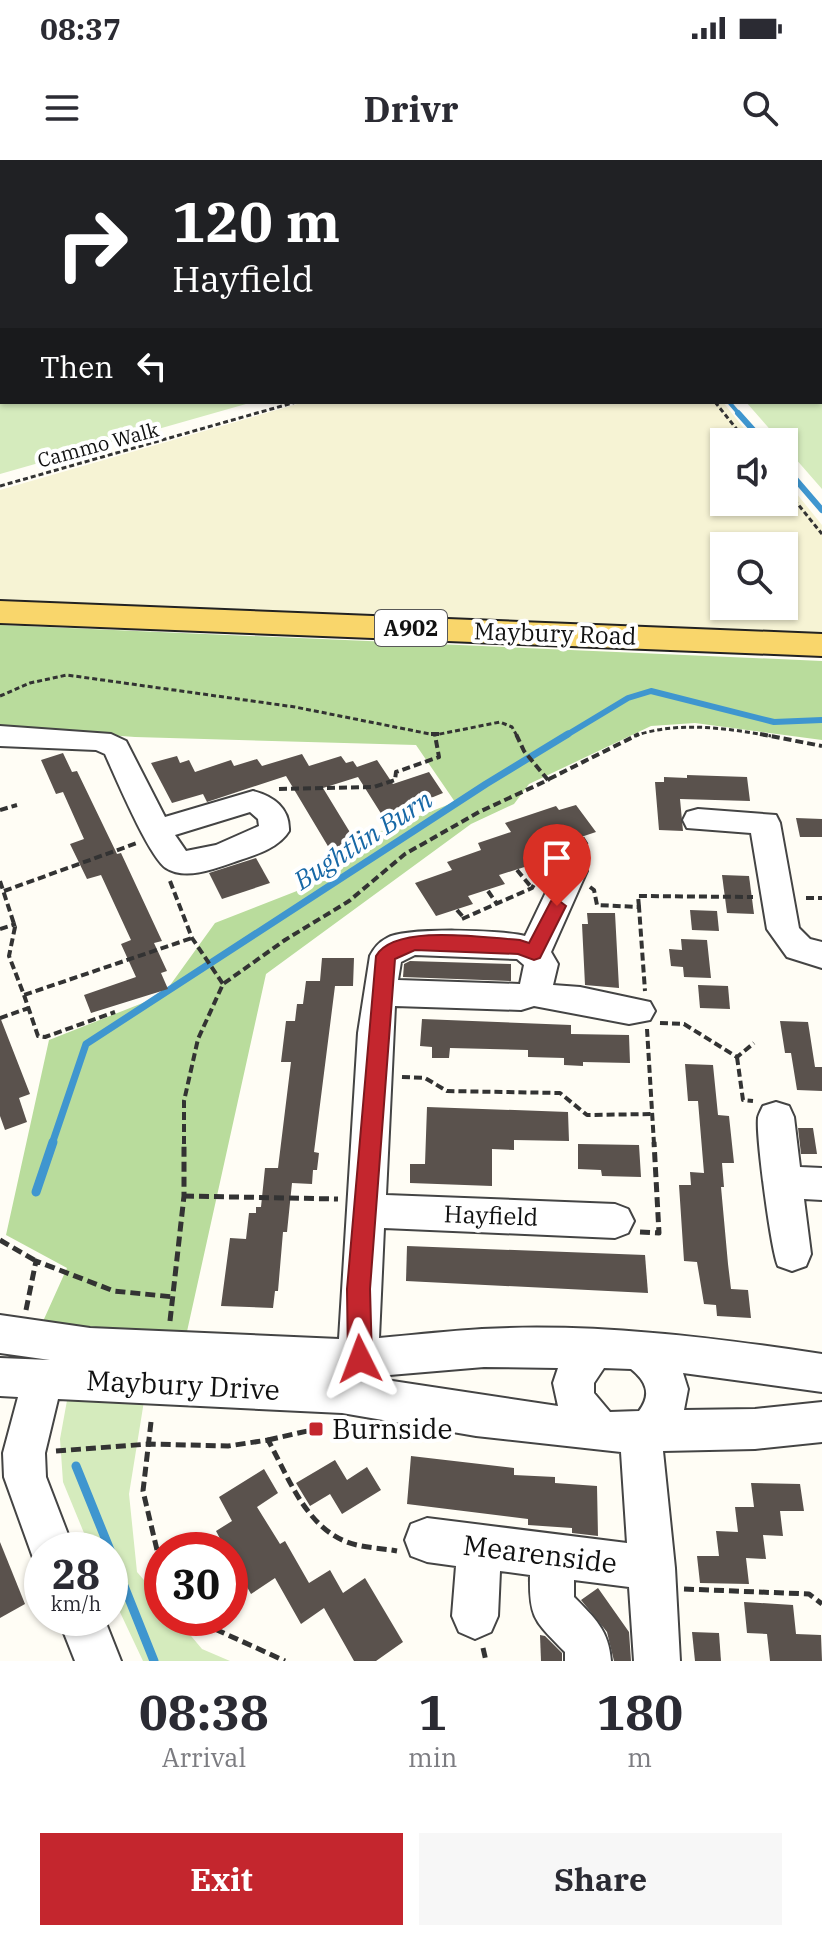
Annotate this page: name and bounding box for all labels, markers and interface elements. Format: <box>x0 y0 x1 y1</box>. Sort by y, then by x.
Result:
text: 08:37 <box>40 9 121 48</box>
text: Drivr <box>363 85 459 132</box>
icon: menu <box>40 86 84 130</box>
icon: search <box>738 86 782 130</box>
text: 120 m <box>172 185 340 257</box>
icon: right <box>40 192 144 296</box>
text: Hayfield <box>172 255 314 302</box>
icon: left <box>130 344 174 388</box>
text: Then <box>40 347 114 386</box>
street label: Cammo Walk <box>34 415 162 474</box>
map controls <box>710 428 798 620</box>
button: sound <box>710 428 798 516</box>
button: search <box>710 532 798 620</box>
road number: A902 <box>375 610 447 646</box>
street label: Maybury Road <box>473 614 637 652</box>
water label: Bughtlin Burn <box>286 782 438 897</box>
pin <box>523 824 591 906</box>
icon: arrive <box>535 836 579 880</box>
street label: Hayfield <box>443 1197 539 1233</box>
position arrow <box>318 1317 402 1401</box>
street label: Maybury Drive <box>85 1361 281 1408</box>
place label: Burnside <box>332 1410 453 1447</box>
marker: Burnside <box>307 1420 325 1438</box>
street label: Mearenside <box>461 1526 619 1581</box>
speed limit sign: 30 <box>144 1532 248 1636</box>
text: 28 <box>52 1548 100 1600</box>
text: km/h <box>51 1590 101 1617</box>
text: 08:38 <box>139 1681 269 1743</box>
text: 1 <box>418 1681 447 1743</box>
text: 180 <box>597 1681 683 1743</box>
text: Arrival <box>162 1740 246 1774</box>
text: min <box>408 1740 457 1774</box>
text: m <box>627 1740 652 1774</box>
button: Exit <box>40 1833 403 1925</box>
button: Share <box>419 1833 782 1925</box>

